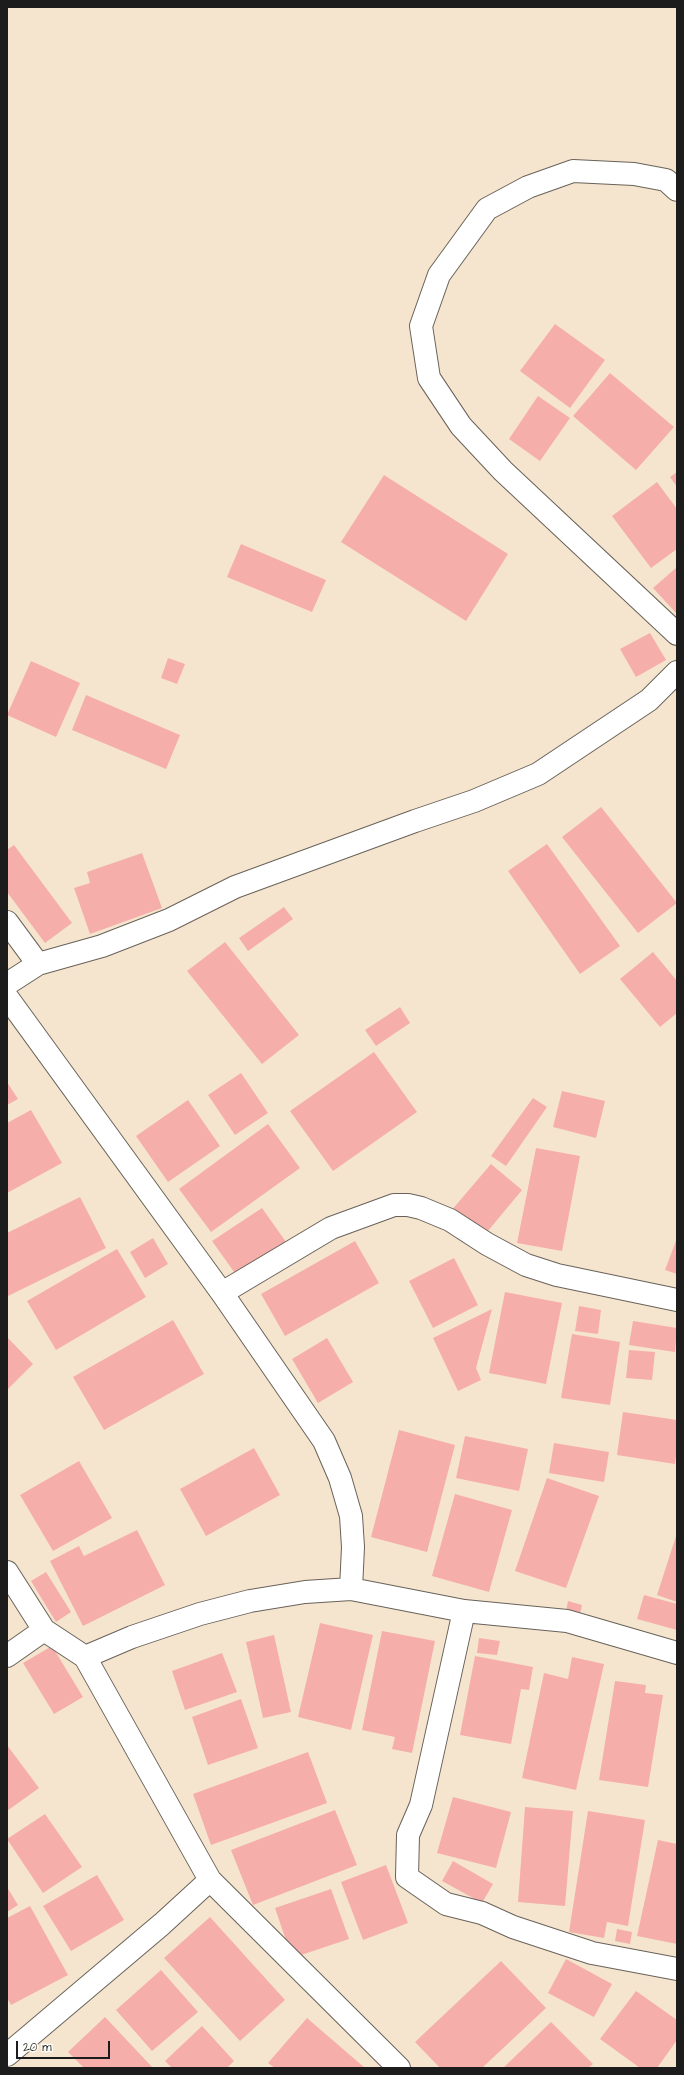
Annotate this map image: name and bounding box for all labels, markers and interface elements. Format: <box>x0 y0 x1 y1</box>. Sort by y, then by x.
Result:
scale bar <box>18 2033 112 2059</box>
text: 20 m <box>23 2039 52 2056</box>

